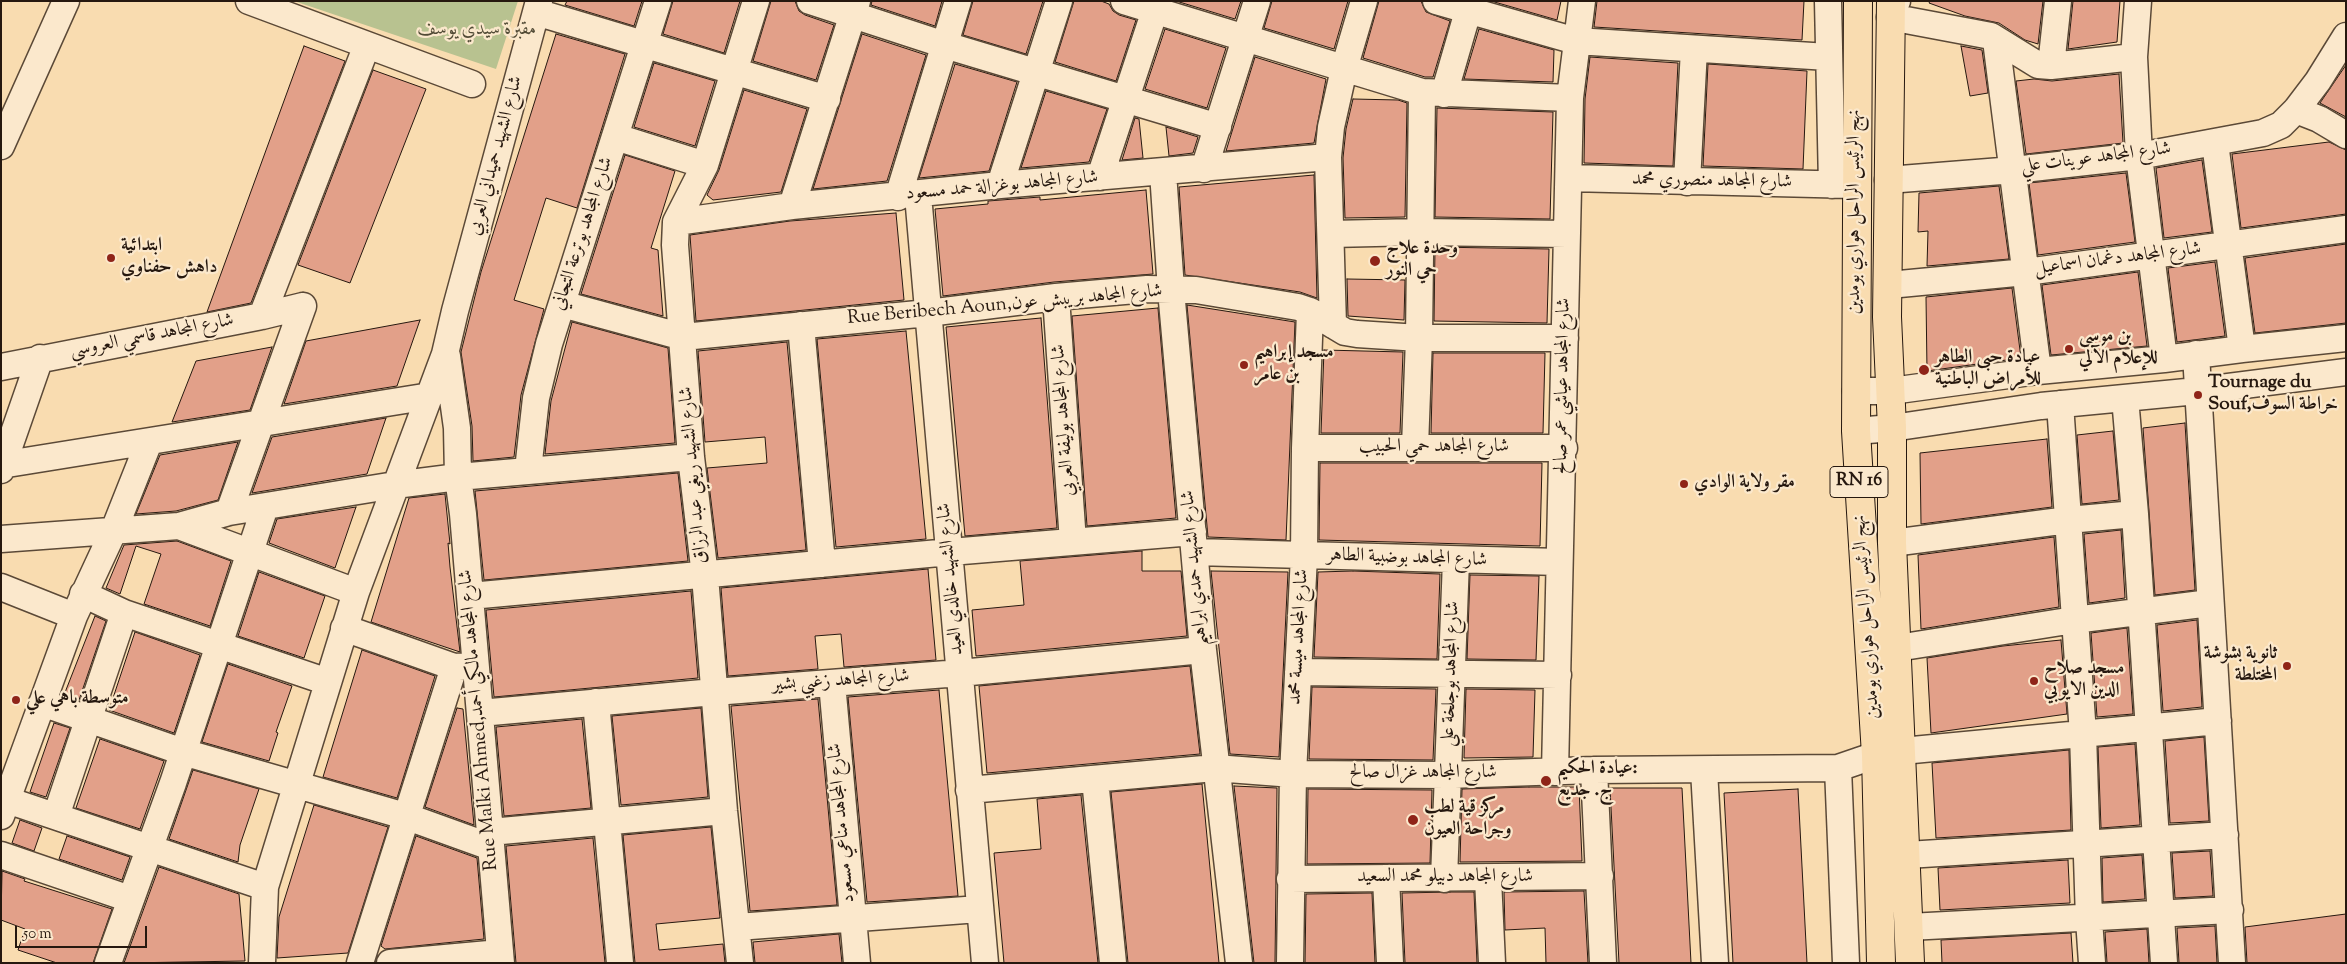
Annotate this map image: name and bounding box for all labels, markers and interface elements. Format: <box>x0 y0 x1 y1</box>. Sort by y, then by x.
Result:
park label: مقبرة سيدي يوسف <box>417 20 537 42</box>
street label: شارع الشهيد حميداني العربي <box>465 74 529 238</box>
street label: نهج الرئيس الراحل هواري بومدين <box>1845 110 1867 314</box>
street label: شارع المجاهد عوينات علي <box>2020 138 2172 180</box>
street label: شارع المجاهد بوترعة التجاني <box>548 154 620 314</box>
street label: شارع المجاهد بوغزالة حمد مسعود <box>905 167 1099 207</box>
street label: شارع المجاهد منصوري محمد <box>1632 169 1792 195</box>
place label: ابتدائية داهش حفناوي <box>121 236 218 280</box>
street label: شارع المجاهد دغمان اسماعيل <box>2033 238 2203 282</box>
place label: وحدة علاج حي النور <box>1386 239 1458 283</box>
marker: ابتدائية داهش حفناوي <box>105 252 117 264</box>
marker: وحدة علاج حي النور <box>1368 254 1382 268</box>
street label: Rue Beribech Aoun,شارع المجاهد بريبش عون <box>847 281 1163 331</box>
street label: شارع المجاهد عياشي عمر صالح <box>1551 298 1577 474</box>
street label: شارع المجاهد قاسمي العروسي <box>68 310 236 364</box>
place label: بن موسى للإعلام الآلي <box>2079 327 2158 371</box>
street label: شارع المجاهد بوليفة العربي <box>1048 343 1082 497</box>
place label: مسجد إبراهيم بن عامر <box>1254 343 1334 387</box>
marker: بن موسى للإعلام الآلي <box>2063 343 2075 355</box>
place label: عيادة حبى الطاهر للأمراض الباطنية <box>1935 348 2041 392</box>
marker: مسجد إبراهيم بن عامر <box>1238 359 1250 371</box>
marker: عيادة حبى الطاهر للأمراض الباطنية <box>1917 363 1931 377</box>
place label: Tournage du Souf,خراطة السوف <box>2208 373 2338 417</box>
street label: شارع الشهيد ريغي عبد الرزاق <box>676 386 714 564</box>
marker: Tournage du Souf,خراطة السوف <box>2192 389 2204 401</box>
street label: شارع المجاهد حمي الحبيب <box>1359 437 1509 459</box>
road number: RN 16 <box>1830 467 1888 498</box>
place label: مقر ولاية الوادي <box>1694 473 1795 495</box>
marker: مقر ولاية الوادي <box>1678 478 1690 490</box>
street label: شارع الشهيد حمدي ابراهيم <box>1178 489 1214 647</box>
street label: شارع الشهيد خالدي العيد <box>934 502 970 656</box>
street label: نهج الرئيس الراحل هواري بومدين <box>1849 514 1887 720</box>
street label: شارع المجاهد بوضبية الطاهر <box>1326 545 1488 573</box>
street label: شارع المجاهد ميسة محمد <box>1285 568 1315 706</box>
street label: Rue Malki Ahmed,شارع المجاهد مالكي أحمد <box>455 569 505 871</box>
street label: شارع المجاهد بوجلخة علي <box>1438 601 1466 747</box>
place label: ثانوية بشوشة المختلطة <box>2204 644 2277 688</box>
place label: مسجد صلاح الدين الايوبي <box>2044 659 2124 703</box>
marker: ثانوية بشوشة المختلطة <box>2281 660 2293 672</box>
street label: شارع المجاهد زغبي بشير <box>772 666 910 698</box>
marker: مسجد صلاح الدين الايوبي <box>2028 675 2040 687</box>
place label: متوسطة باهي علي <box>26 689 129 711</box>
marker: متوسطة باهي علي <box>10 694 22 706</box>
street label: شارع المجاهد مناعي مسعود <box>825 742 861 904</box>
place label: عيادة الحكيم: ج. جديع <box>1557 759 1638 803</box>
street label: شارع المجاهد غزال صالح <box>1349 763 1497 785</box>
marker: عيادة الحكيم: ج. جديع <box>1539 774 1553 788</box>
place label: مركز قية لطب وجراحة العيون <box>1424 798 1512 842</box>
marker: مركز قية لطب وجراحة العيون <box>1406 813 1420 827</box>
street label: شارع المجاهد دبيلو محمد السعيد <box>1357 867 1533 889</box>
scale bar <box>18 916 150 948</box>
text: 50 m <box>23 924 52 945</box>

